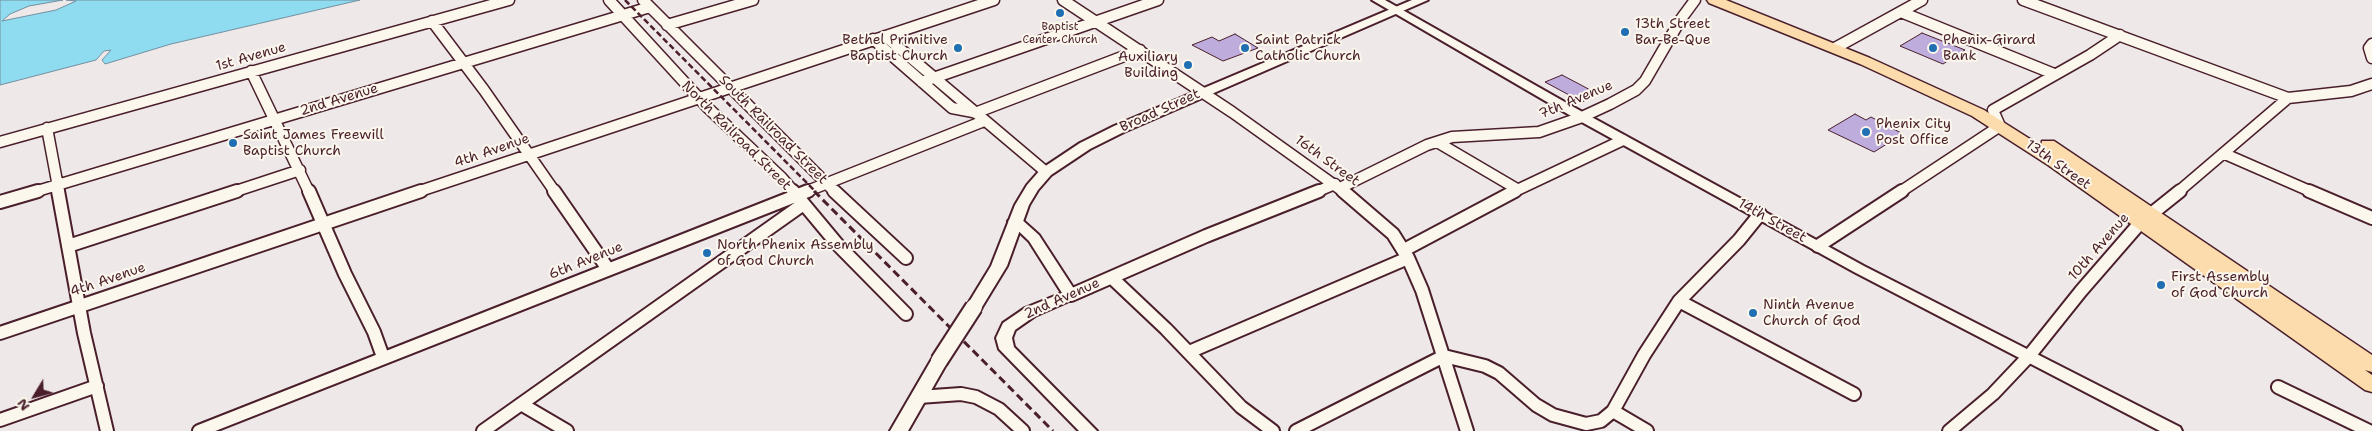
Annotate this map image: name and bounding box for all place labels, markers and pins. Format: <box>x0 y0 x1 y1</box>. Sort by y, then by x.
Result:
marker: Baptist Center Church <box>1054 7 1066 19</box>
place label: 13th Street Bar-Be-Que <box>1635 16 1711 48</box>
place label: Baptist Center Church <box>1022 20 1098 46</box>
marker: 13th Street Bar-Be-Que <box>1619 26 1631 38</box>
place label: Bethel Primitive Baptist Church <box>842 32 948 64</box>
place label: Saint Patrick Catholic Church <box>1255 32 1361 64</box>
place label: Phenix-Girard Bank <box>1943 32 2036 64</box>
marker: Bethel Primitive Baptist Church <box>952 42 964 54</box>
marker: Saint Patrick Catholic Church <box>1239 42 1251 54</box>
marker: Phenix-Girard Bank <box>1927 42 1939 54</box>
place label: Auxiliary Building <box>1118 49 1178 82</box>
marker: Auxiliary Building <box>1182 59 1194 71</box>
place label: Phenix City Post Office <box>1876 116 1951 148</box>
marker: Phenix City Post Office <box>1860 126 1872 138</box>
place label: Saint James Freewill Baptist Church <box>243 127 384 160</box>
marker: Saint James Freewill Baptist Church <box>227 137 239 149</box>
place label: North Phenix Assembly of God Church <box>717 237 874 270</box>
marker: North Phenix Assembly of God Church <box>701 247 713 259</box>
place label: First Assembly of God Church <box>2171 269 2269 302</box>
marker: First Assembly of God Church <box>2155 279 2167 291</box>
place label: Ninth Avenue Church of God <box>1763 297 1860 330</box>
marker: Ninth Avenue Church of God <box>1747 307 1759 319</box>

